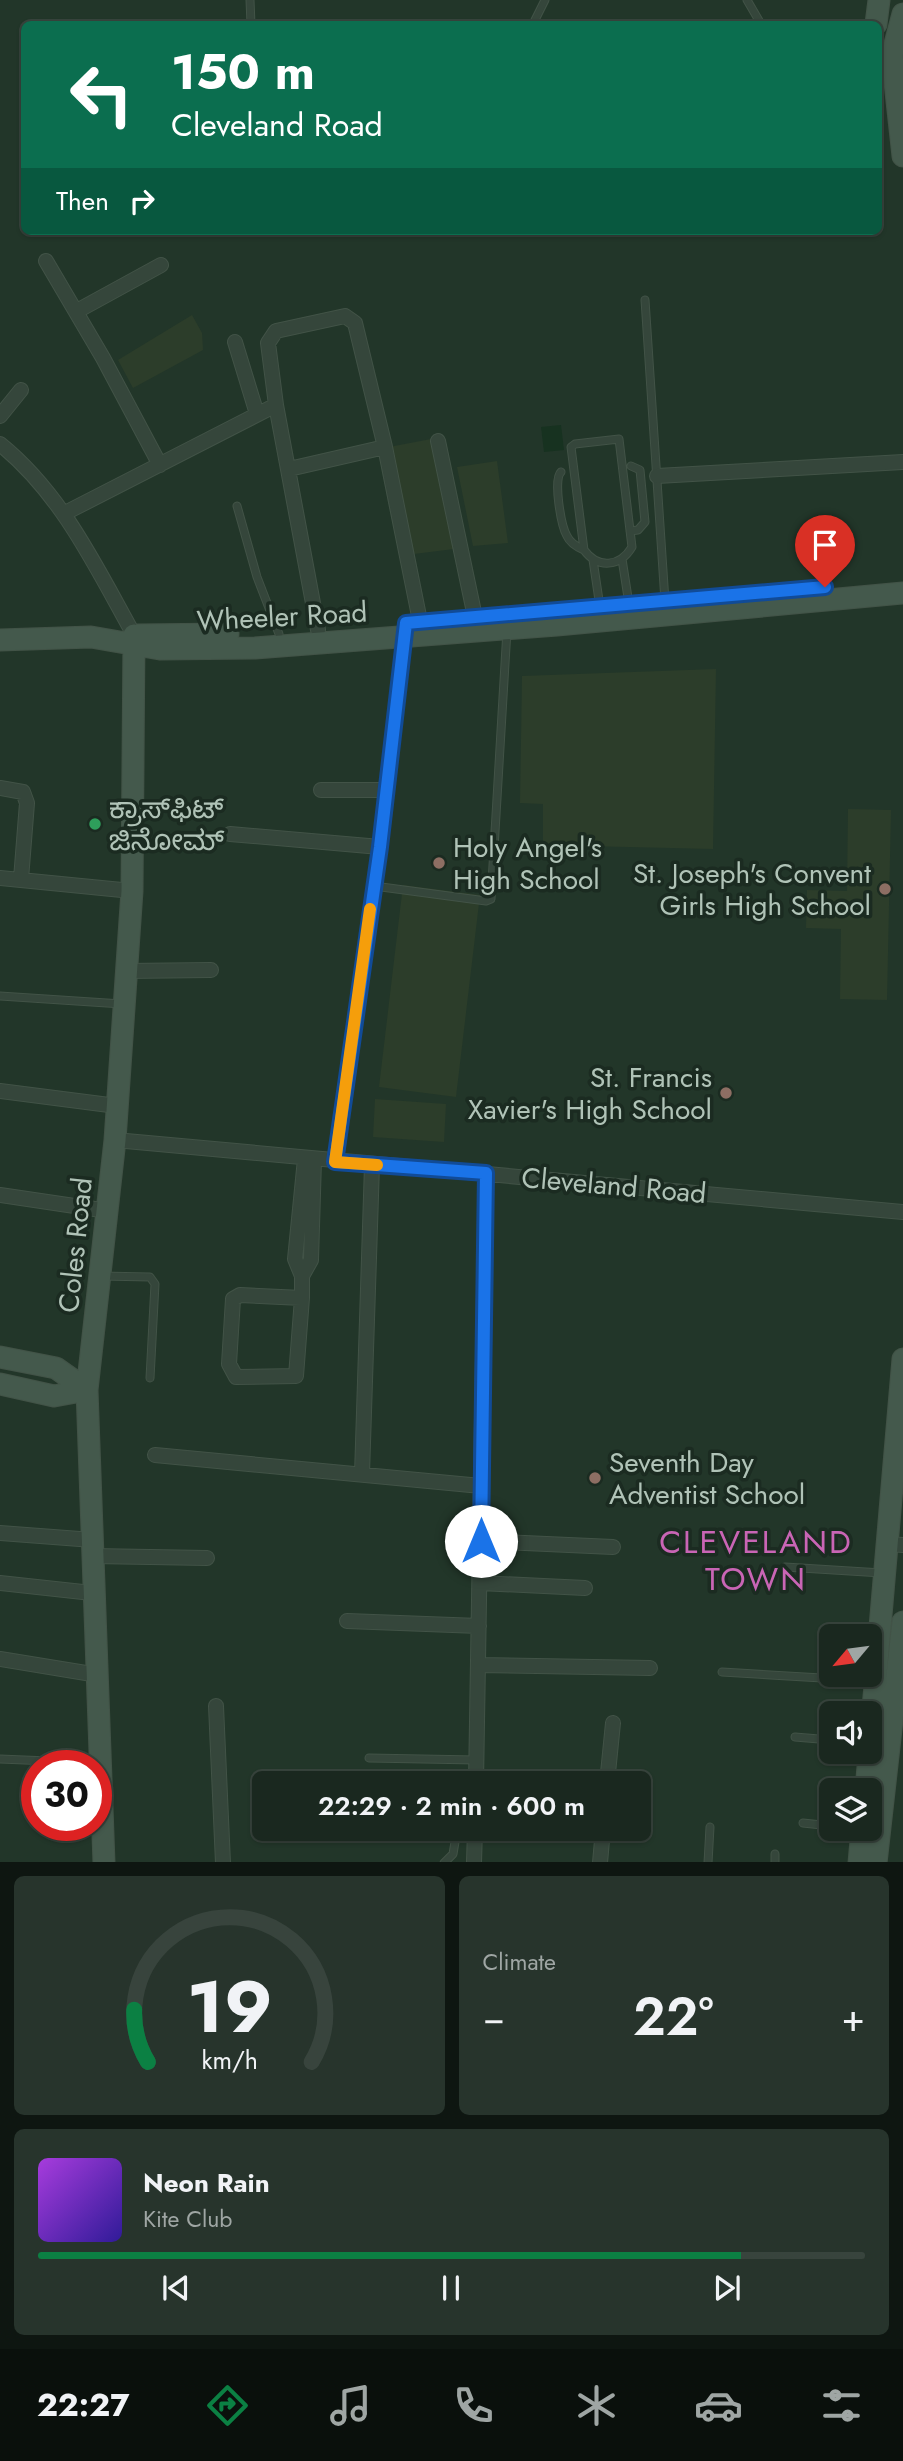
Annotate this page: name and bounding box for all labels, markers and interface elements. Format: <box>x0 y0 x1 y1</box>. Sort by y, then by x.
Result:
text: 150 m <box>171 37 315 107</box>
icon: left <box>56 49 147 140</box>
text: Cleveland Road <box>171 102 383 148</box>
text: Then <box>56 182 109 220</box>
icon: right <box>123 182 161 220</box>
pin <box>795 515 855 587</box>
icon: arrive <box>806 526 844 564</box>
street label: Wheeler Road <box>196 592 368 641</box>
place label: ಕ್ರಾಸ್‌ಫಿಟ್ ಜಿನೋಮ್ <box>109 788 225 861</box>
marker: ಕ್ರಾಸ್‌ಫಿಟ್ ಜಿನೋಮ್ <box>87 816 103 832</box>
place label: Holy Angel's High School <box>453 827 602 900</box>
place label: St. Joseph's Convent Girls High School <box>633 853 871 926</box>
marker: Holy Angel's High School <box>431 855 447 871</box>
marker: St. Joseph's Convent Girls High School <box>877 881 893 897</box>
place label: St. Francis Xavier's High School <box>468 1057 712 1130</box>
marker: St. Francis Xavier's High School <box>718 1085 734 1101</box>
street label: Cleveland Road <box>520 1157 708 1214</box>
street label: Coles Road <box>48 1176 103 1315</box>
place label: Seventh Day Adventist School <box>609 1442 805 1515</box>
marker: Seventh Day Adventist School <box>587 1470 603 1486</box>
position arrow <box>444 1504 518 1578</box>
district label: CLEVELAND TOWN <box>659 1519 853 1602</box>
north arrow <box>819 1624 882 1687</box>
map controls <box>819 1624 882 1841</box>
button: sound <box>819 1701 882 1764</box>
speed limit sign: 30 <box>21 1750 112 1841</box>
button: layers <box>819 1778 882 1841</box>
text: 22:29 · 2 min · 600 m <box>318 1787 585 1825</box>
text: Climate <box>483 1945 556 1979</box>
text: 19 <box>186 1954 272 2059</box>
text: 22° <box>633 1979 714 2055</box>
text: − <box>483 1990 505 2045</box>
text: + <box>842 1990 865 2045</box>
text: km/h <box>201 2041 258 2077</box>
text: Neon Rain <box>143 2164 270 2202</box>
text: Kite Club <box>143 2202 232 2236</box>
icon: previous <box>157 2269 195 2307</box>
icon: pause <box>432 2269 470 2307</box>
icon: next <box>708 2269 746 2307</box>
icon: directions <box>203 2381 252 2430</box>
icon: music <box>326 2381 375 2430</box>
icon: phone <box>449 2381 498 2430</box>
icon: climate <box>572 2381 621 2430</box>
icon: car <box>694 2381 743 2430</box>
icon: filters <box>817 2381 866 2430</box>
text: 22:27 <box>37 2382 129 2428</box>

